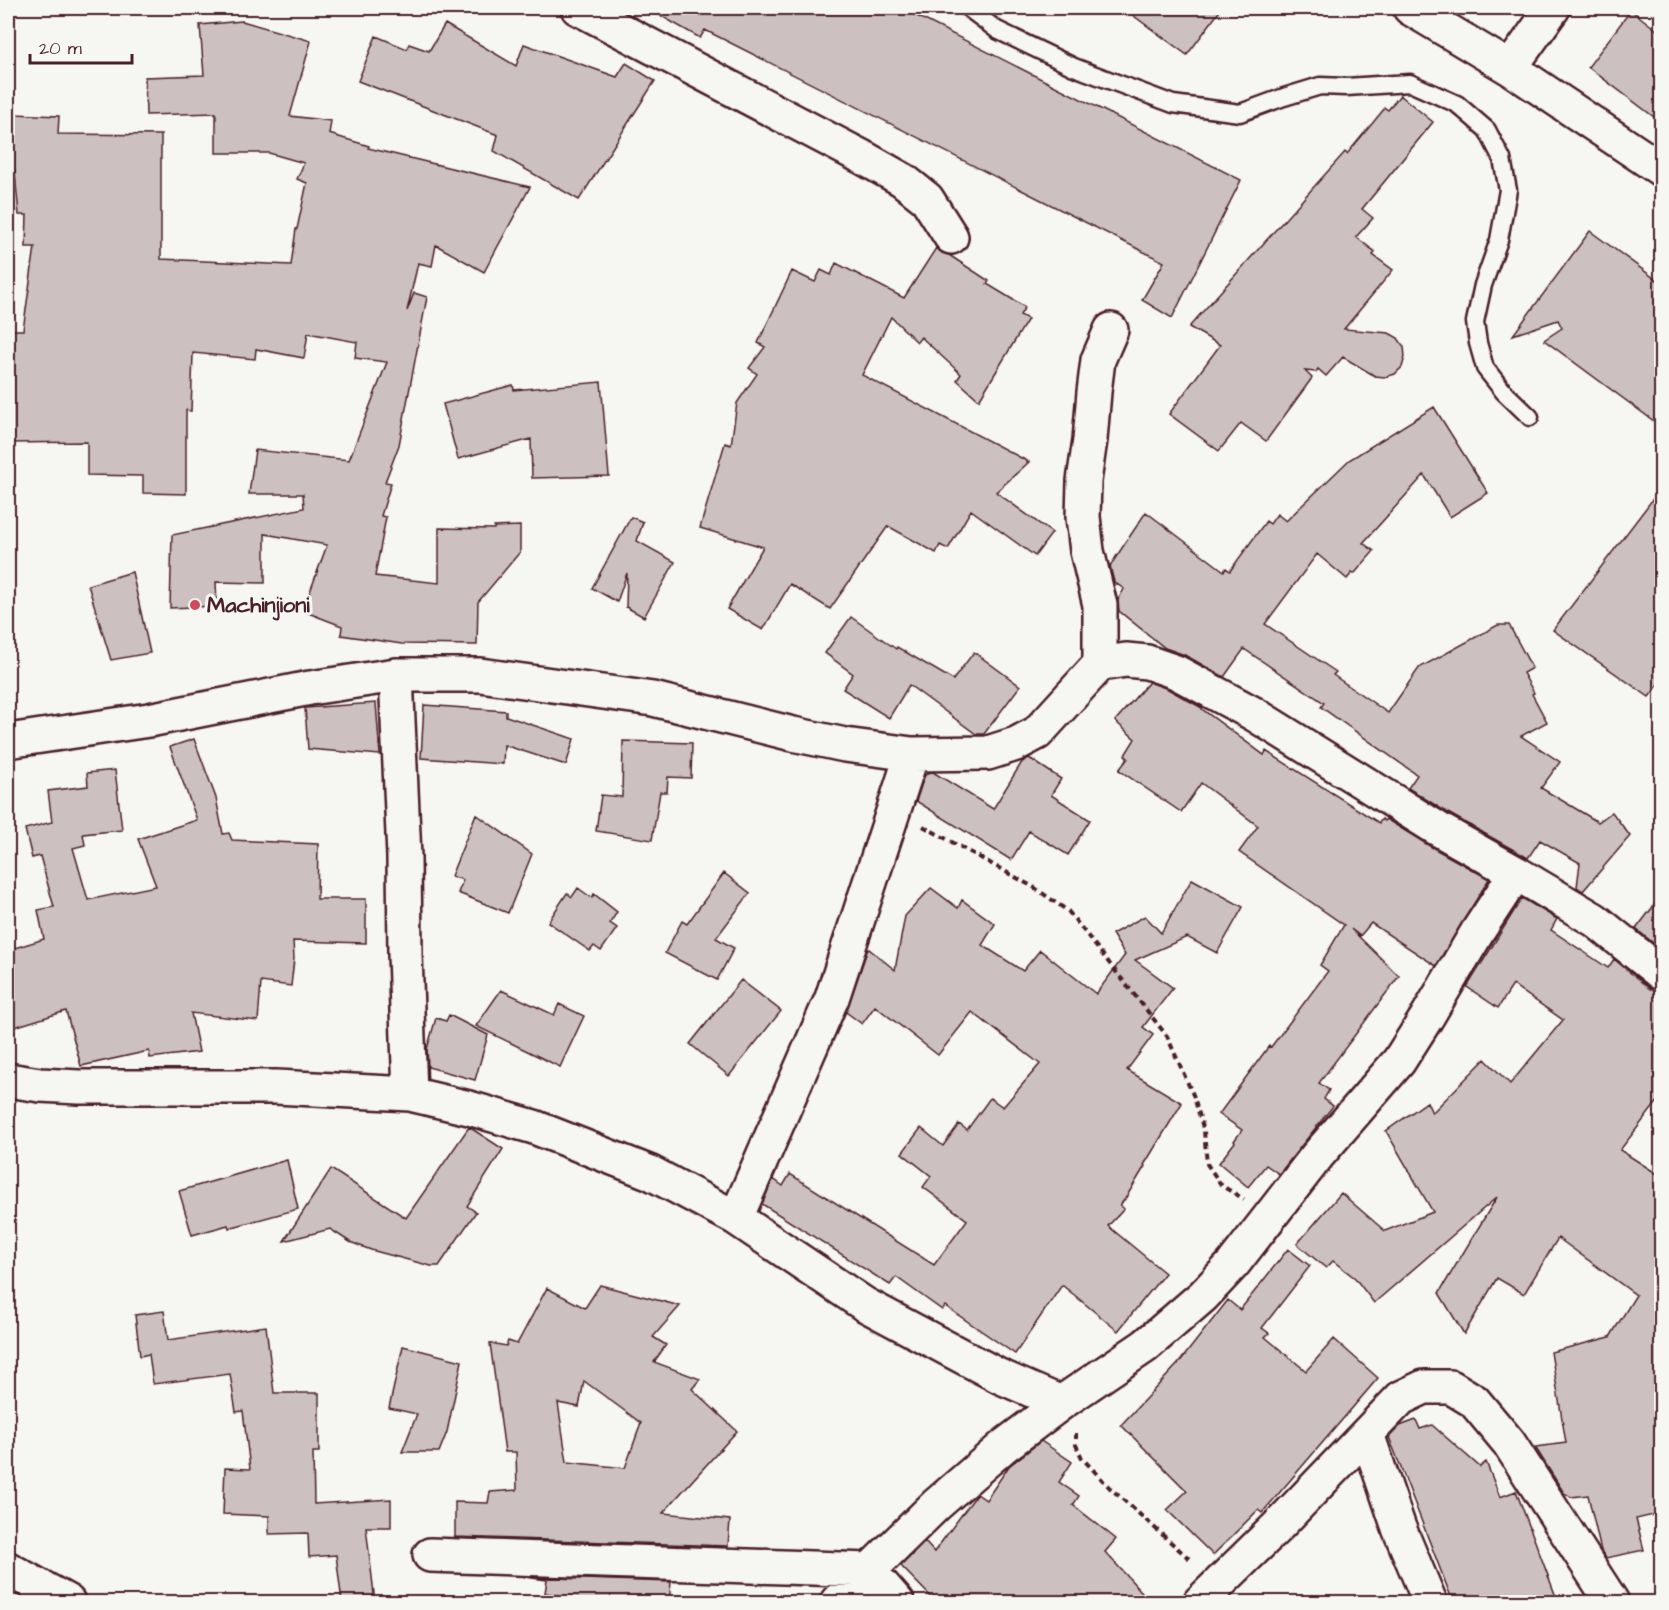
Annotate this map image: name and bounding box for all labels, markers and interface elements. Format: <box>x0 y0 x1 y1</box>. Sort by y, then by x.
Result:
scale bar <box>30 27 132 65</box>
text: 20 m <box>39 36 82 61</box>
place label: Machinjioni <box>207 590 310 621</box>
marker: Machinjioni <box>188 598 202 612</box>

